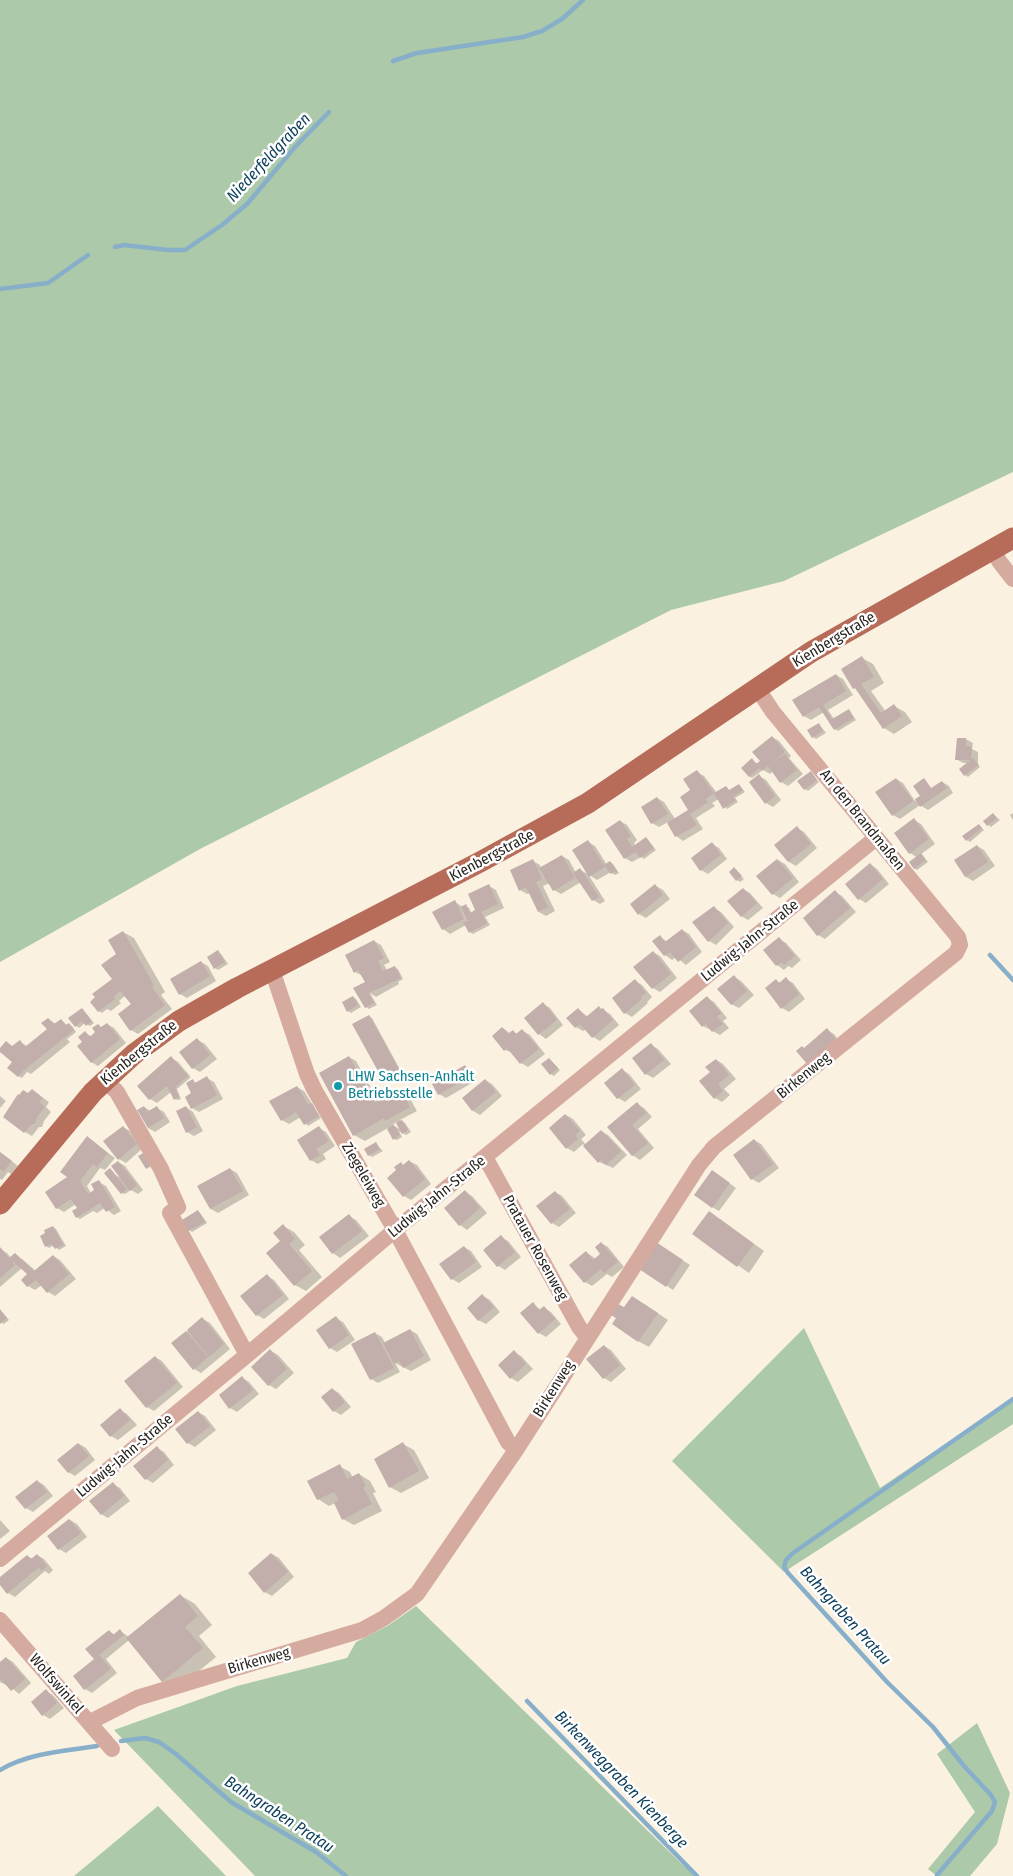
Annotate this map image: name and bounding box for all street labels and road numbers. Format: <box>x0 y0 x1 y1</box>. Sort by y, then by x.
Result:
street label: Kienbergstraße <box>789 608 879 672</box>
street label: An den Brandmaßen <box>816 766 908 874</box>
street label: Kienbergstraße <box>447 826 537 886</box>
street label: Ludwig-Jahn-Straße <box>698 896 802 986</box>
street label: Kienbergstraße <box>97 1017 181 1089</box>
street label: Birkenweg <box>774 1049 834 1103</box>
street label: Ziegeleiweg <box>337 1139 389 1211</box>
street label: Ludwig-Jahn-Straße <box>385 1152 489 1242</box>
street label: Pratauer Rosenweg <box>499 1192 571 1304</box>
street label: Birkenweg <box>529 1357 579 1421</box>
street label: Ludwig-Jahn-Straße <box>73 1410 177 1502</box>
street label: Birkenweg <box>226 1644 292 1678</box>
street label: Wolfswinkel <box>25 1650 87 1718</box>

